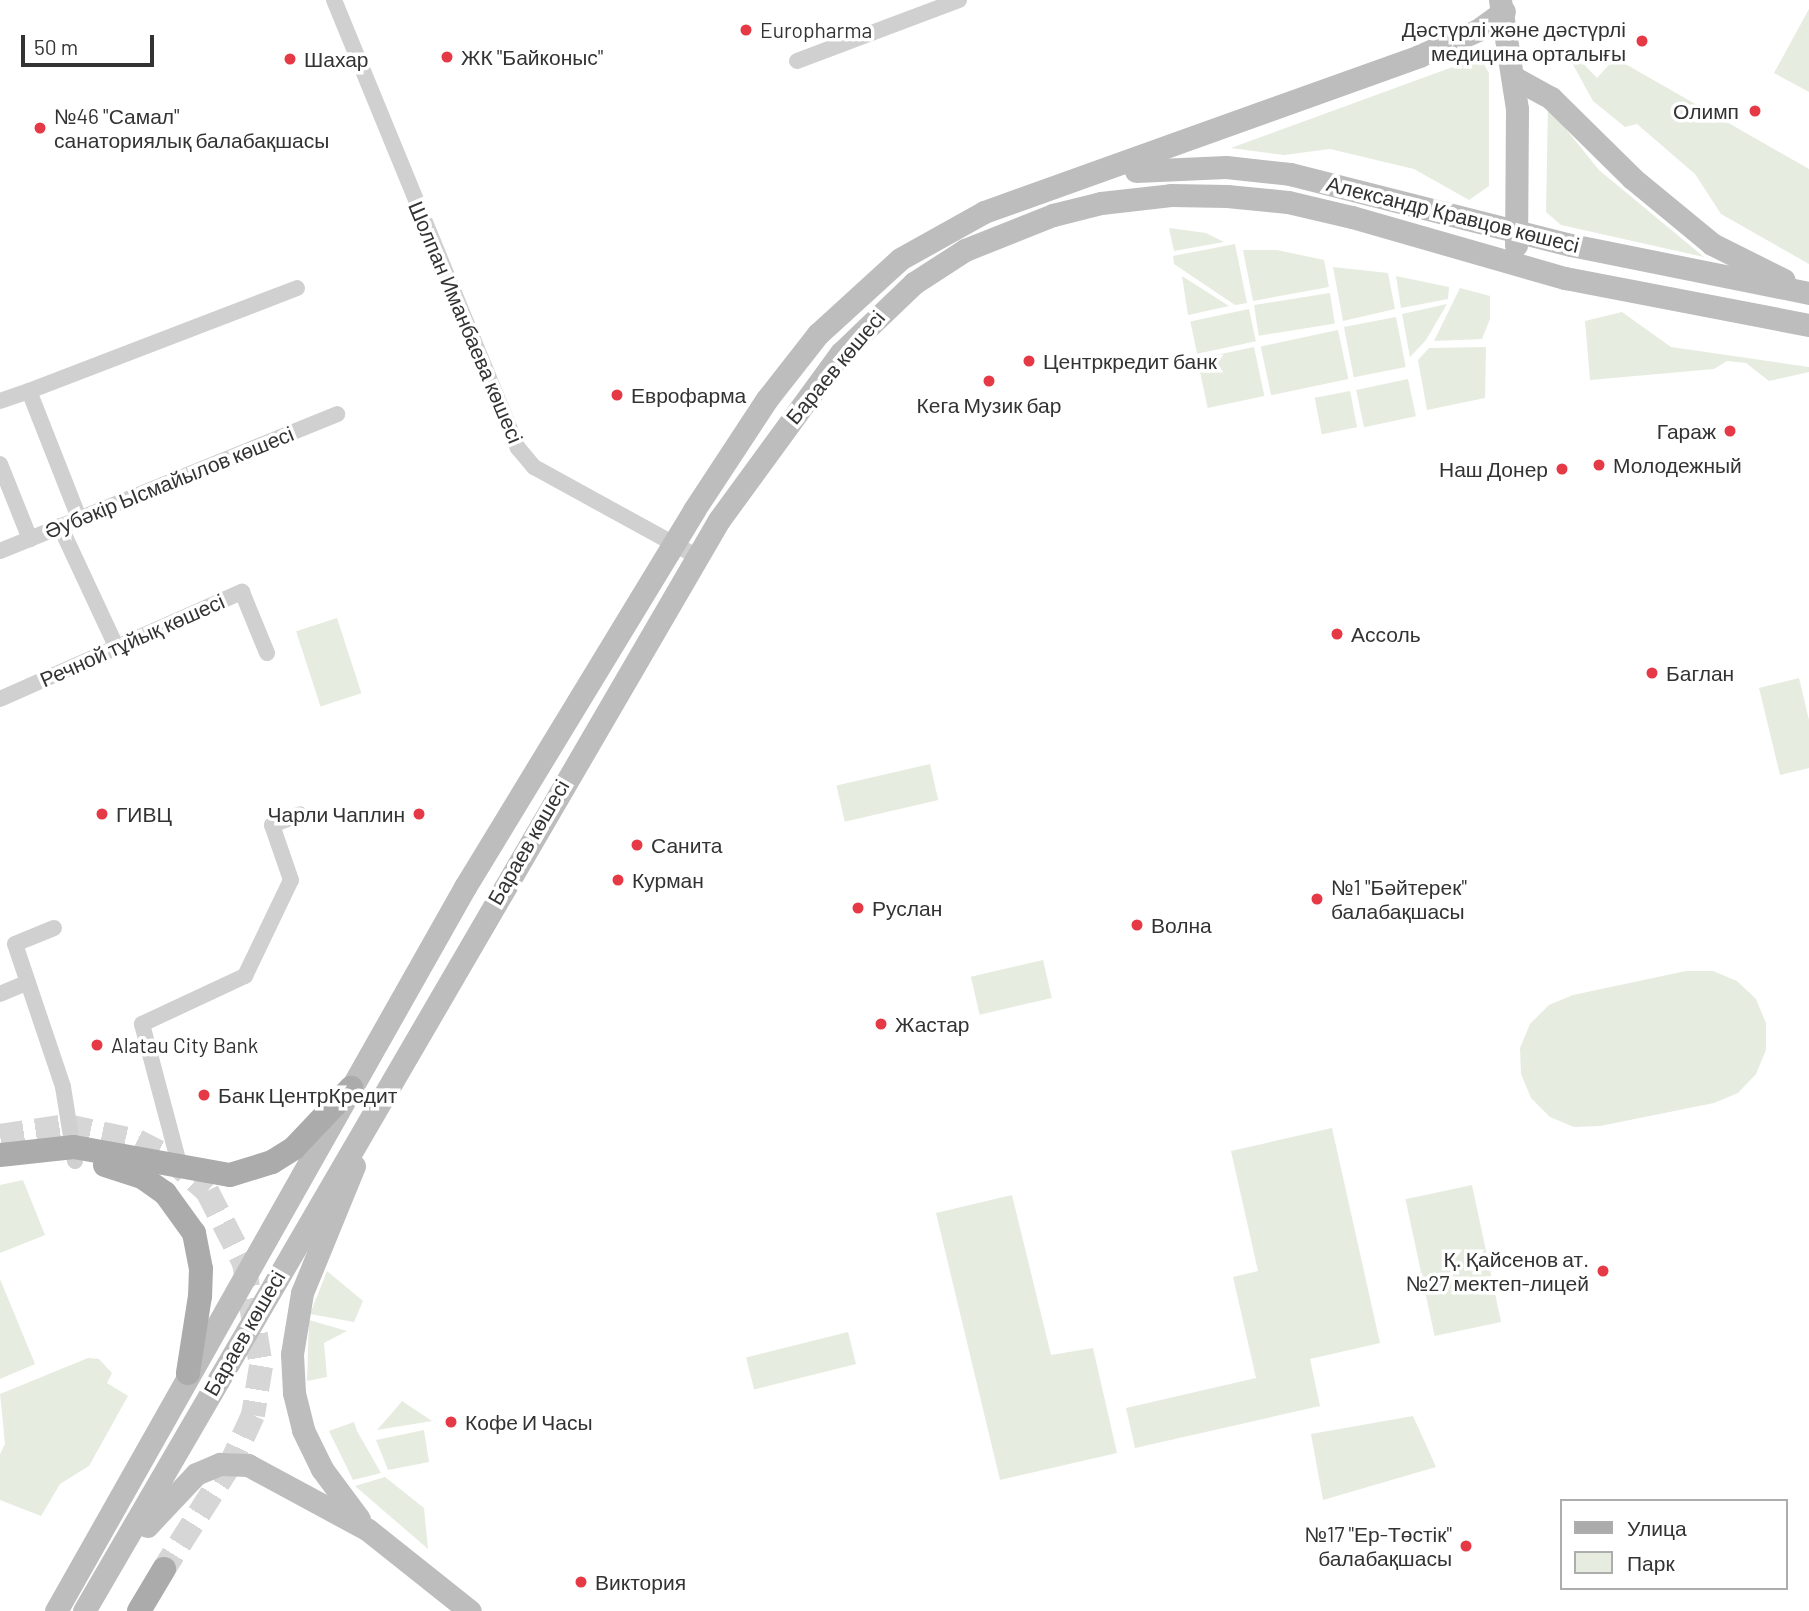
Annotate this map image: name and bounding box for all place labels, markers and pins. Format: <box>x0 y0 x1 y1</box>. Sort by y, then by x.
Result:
place label: Дәстүрлі және дәстүрлі медицина орталығы <box>1402 16 1626 66</box>
place label: Europharma <box>760 17 872 43</box>
marker: Europharma <box>738 22 754 38</box>
marker: Дәстүрлі және дәстүрлі медицина орталығы <box>1632 31 1652 51</box>
place label: ЖК "Байконыс" <box>461 44 603 70</box>
place label: Шахар <box>304 46 369 72</box>
marker: ЖК "Байконыс" <box>439 49 455 65</box>
marker: Шахар <box>282 51 298 67</box>
place label: Олимп <box>1673 98 1739 124</box>
marker: Олимп <box>1745 101 1765 121</box>
place label: №46 "Самал" санаториялық балабақшасы <box>54 103 329 153</box>
marker: №46 "Самал" санаториялық балабақшасы <box>32 120 48 136</box>
place label: Центркредит банк <box>1043 348 1217 374</box>
marker: Центркредит банк <box>1021 353 1037 369</box>
marker: Кега Музик бар <box>981 373 997 389</box>
place label: Еврофарма <box>631 382 746 408</box>
marker: Еврофарма <box>609 387 625 403</box>
place label: Кега Музик бар <box>917 392 1061 418</box>
place label: Гараж <box>1657 418 1716 444</box>
marker: Гараж <box>1722 423 1738 439</box>
place label: Молодежный <box>1613 452 1742 478</box>
place label: Наш Донер <box>1439 456 1548 482</box>
marker: Молодежный <box>1591 457 1607 473</box>
marker: Наш Донер <box>1554 461 1570 477</box>
place label: Ассоль <box>1351 621 1421 647</box>
marker: Ассоль <box>1329 626 1345 642</box>
place label: Баглан <box>1666 660 1734 686</box>
marker: Баглан <box>1644 665 1660 681</box>
place label: ГИВЦ <box>116 801 172 827</box>
place label: Чарли Чаплин <box>268 801 405 827</box>
marker: ГИВЦ <box>94 806 110 822</box>
marker: Чарли Чаплин <box>411 806 427 822</box>
place label: Санита <box>651 832 722 858</box>
marker: Санита <box>629 837 645 853</box>
place label: Курман <box>632 867 704 893</box>
marker: Курман <box>610 872 626 888</box>
place label: №1 "Бәйтерек" балабақшасы <box>1331 874 1467 924</box>
marker: №1 "Бәйтерек" балабақшасы <box>1309 891 1325 907</box>
place label: Руслан <box>872 895 942 921</box>
marker: Руслан <box>850 900 866 916</box>
place label: Волна <box>1151 912 1212 938</box>
marker: Волна <box>1129 917 1145 933</box>
place label: Жастар <box>895 1011 970 1037</box>
marker: Жастар <box>873 1016 889 1032</box>
place label: Alatau City Bank <box>111 1032 258 1058</box>
marker: Alatau City Bank <box>89 1037 105 1053</box>
place label: Банк ЦентрКредит <box>218 1082 397 1108</box>
marker: Банк ЦентрКредит <box>196 1087 212 1103</box>
place label: Қ. Қайсенов ат. №27 мектеп-лицей <box>1406 1246 1589 1296</box>
marker: Қ. Қайсенов ат. №27 мектеп-лицей <box>1595 1263 1611 1279</box>
place label: Кофе И Часы <box>465 1409 593 1435</box>
marker: Кофе И Часы <box>443 1414 459 1430</box>
place label: №17 "Ер-Төстік" балабақшасы <box>1305 1521 1452 1571</box>
marker: №17 "Ер-Төстік" балабақшасы <box>1458 1538 1474 1554</box>
place label: Виктория <box>595 1569 686 1595</box>
marker: Виктория <box>573 1574 589 1590</box>

